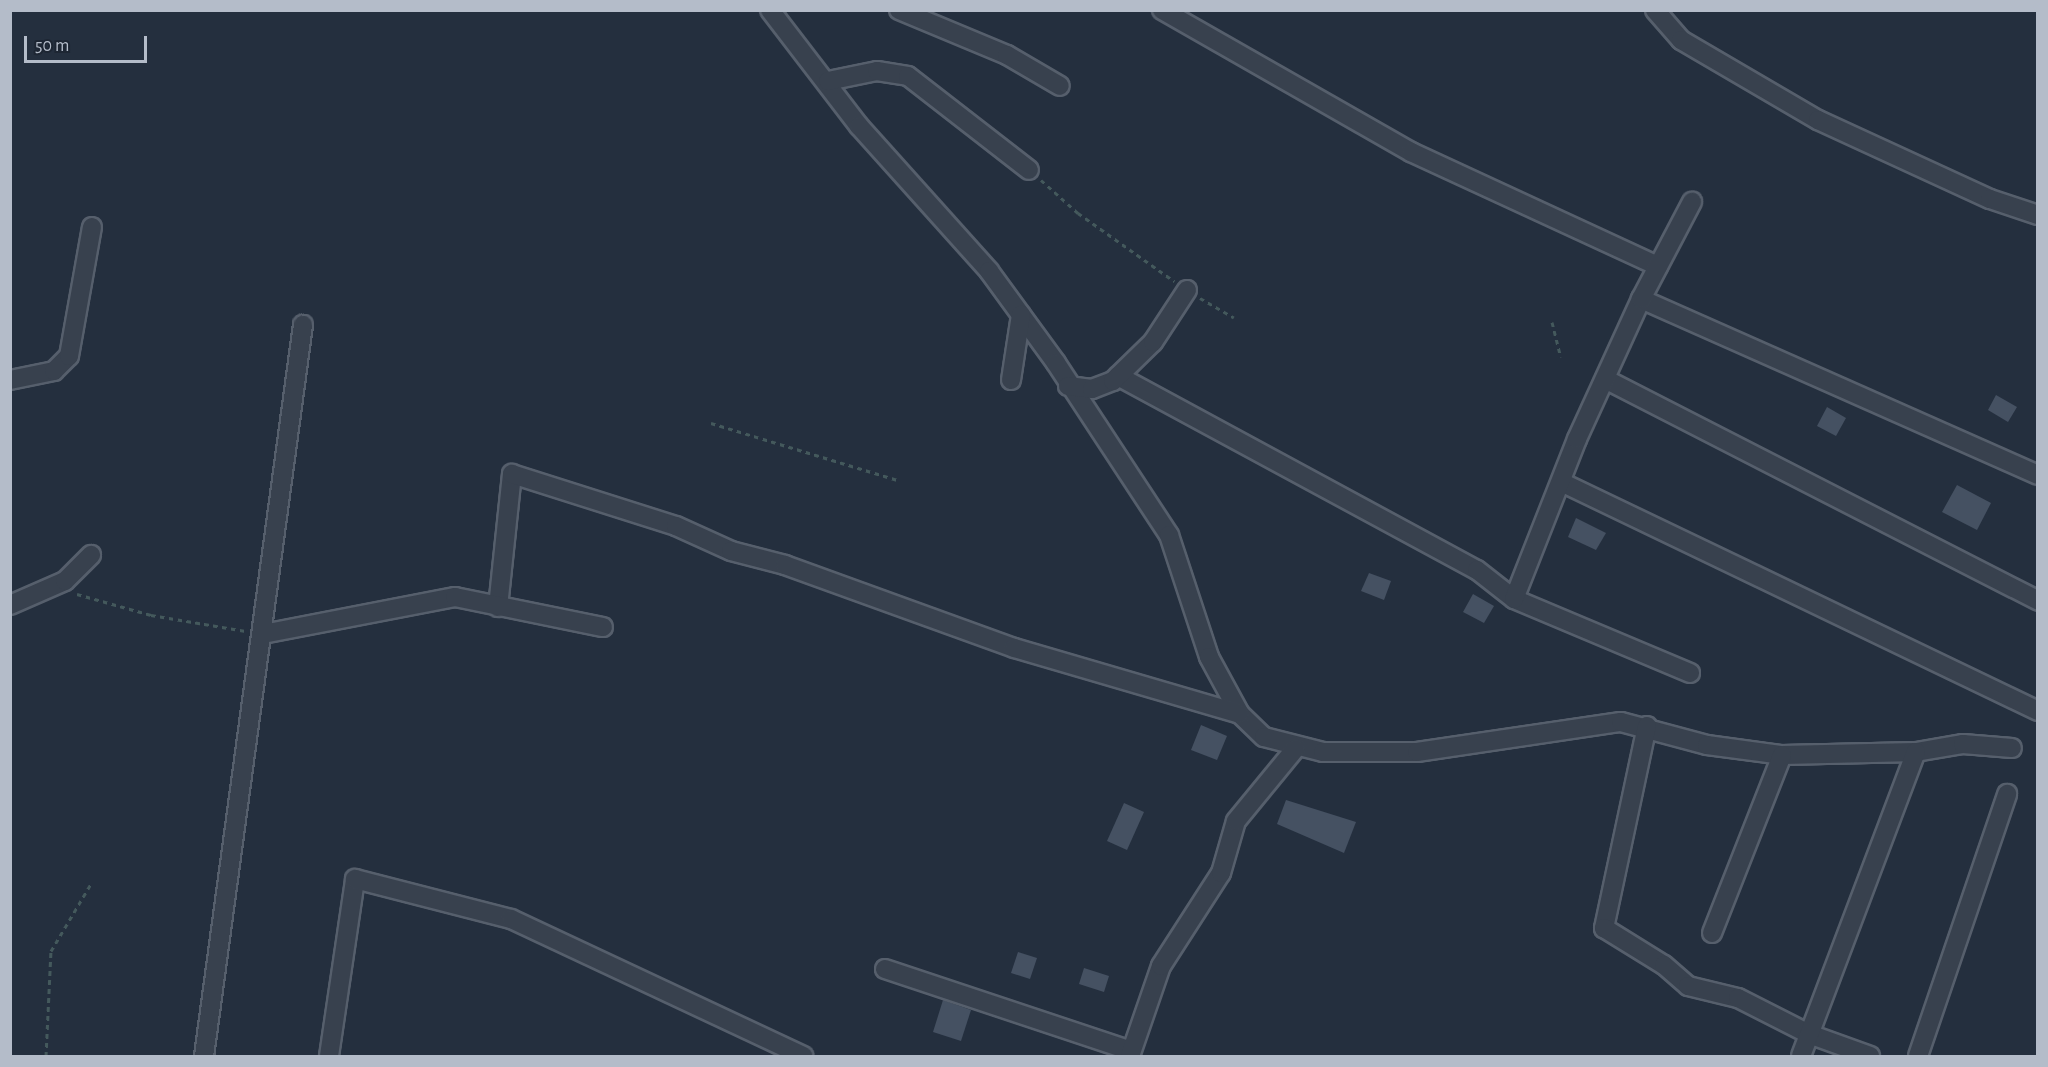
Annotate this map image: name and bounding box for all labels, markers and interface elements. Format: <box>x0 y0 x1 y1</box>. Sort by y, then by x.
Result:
scale bar <box>27 24 150 62</box>
text: 50 m <box>35 37 69 55</box>

